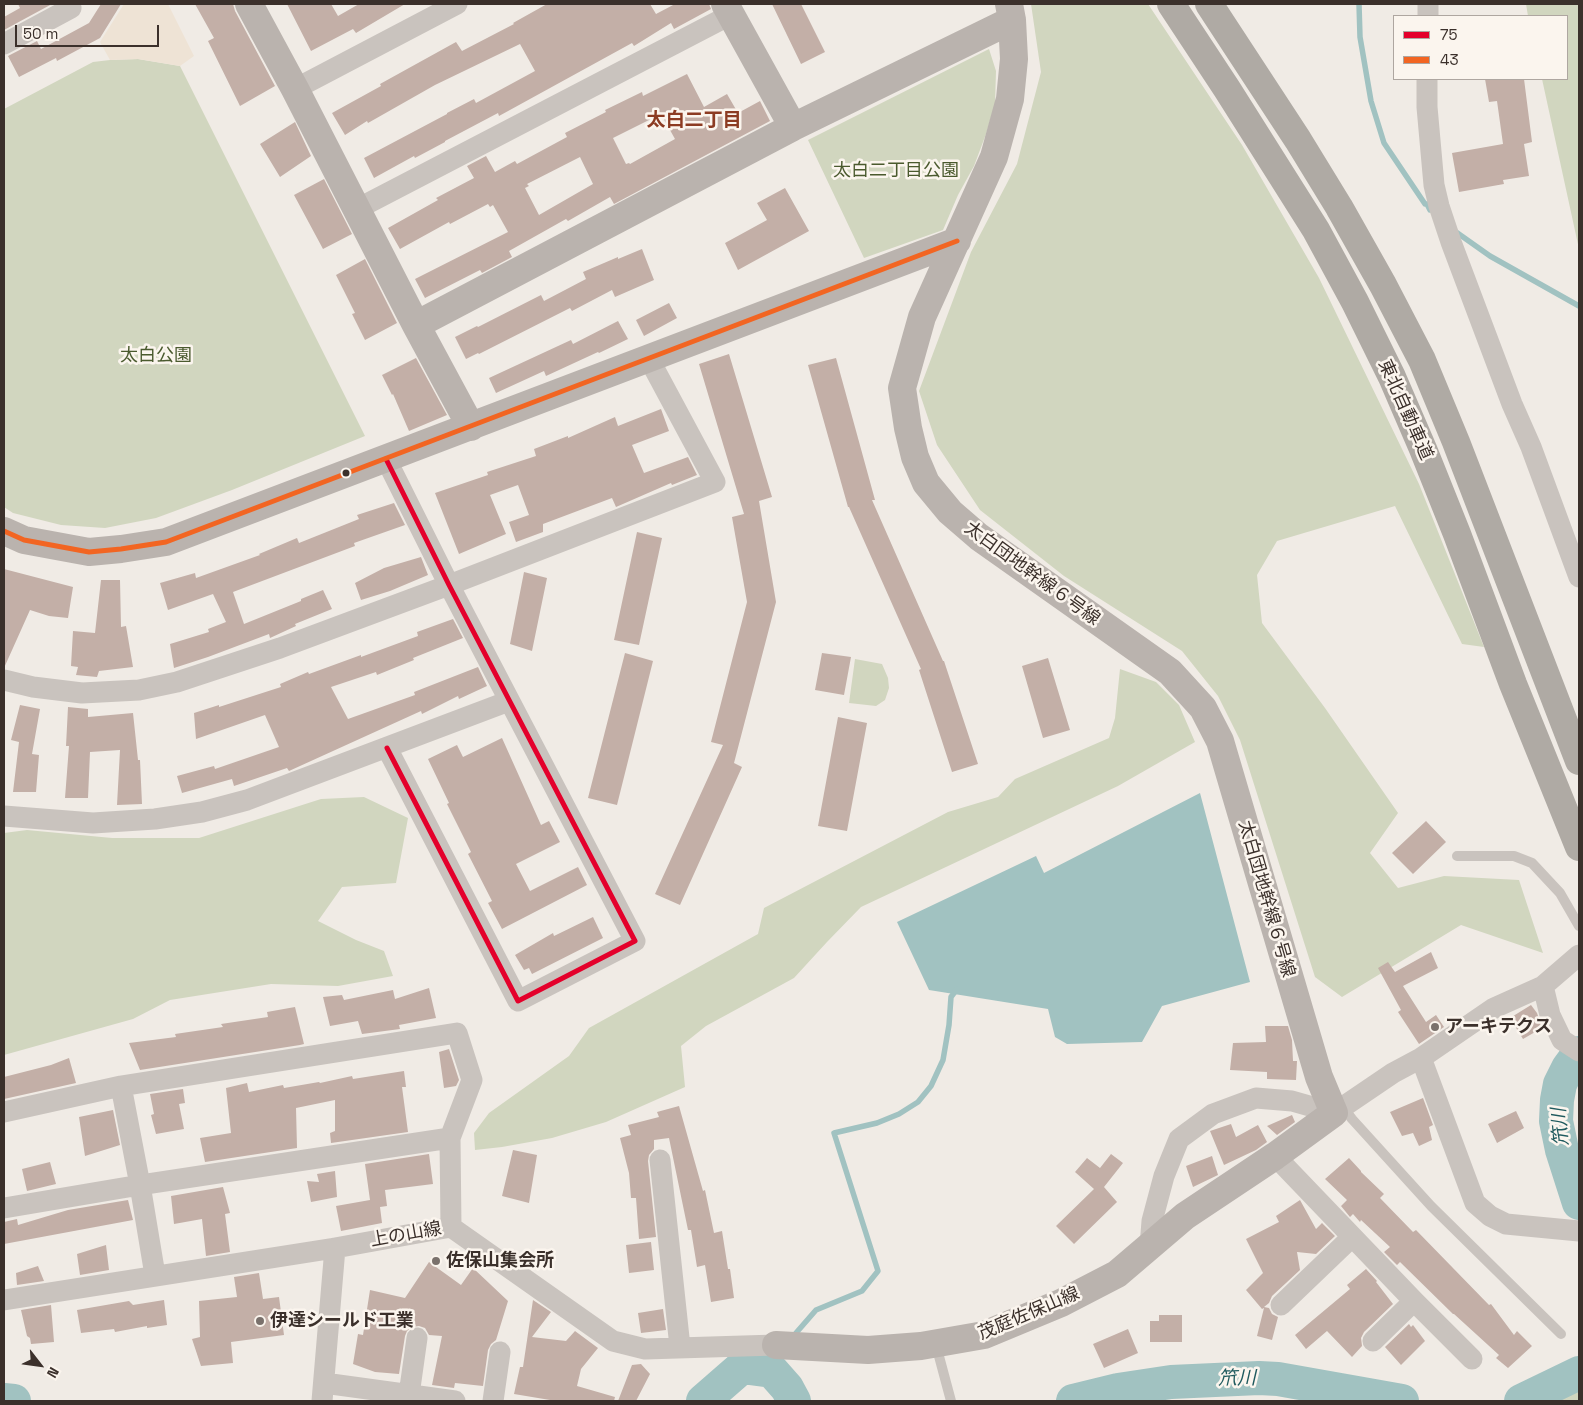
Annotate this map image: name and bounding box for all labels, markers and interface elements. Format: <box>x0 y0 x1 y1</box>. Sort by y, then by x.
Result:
scale bar <box>18 15 161 47</box>
legend <box>1393 15 1568 80</box>
text: 50 m <box>23 24 58 43</box>
text: 75 <box>1440 25 1457 44</box>
text: 43 <box>1440 50 1458 69</box>
district label: 太白二丁目 <box>647 110 741 132</box>
park label: 太白二丁目公園 <box>833 160 959 182</box>
park label: 太白公園 <box>120 345 192 367</box>
street label: 東北自動車道 <box>1373 356 1437 464</box>
unlabelled marker <box>341 468 351 478</box>
street label: 太白団地幹線６号線 <box>960 518 1104 630</box>
street label: 太白団地幹線６号線 <box>1233 818 1299 980</box>
place label: アーキテクス <box>1445 1016 1552 1038</box>
marker: アーキテクス <box>1429 1021 1441 1033</box>
water label: 笊川 <box>1548 1107 1574 1147</box>
street label: 上の山線 <box>369 1218 443 1252</box>
place label: 佐保山集会所 <box>446 1250 554 1272</box>
marker: 佐保山集会所 <box>430 1255 442 1267</box>
street label: 茂庭佐保山線 <box>975 1283 1083 1345</box>
place label: 伊達シールド工業 <box>270 1310 414 1332</box>
marker: 伊達シールド工業 <box>254 1315 266 1327</box>
north arrow <box>15 1340 65 1390</box>
text: N <box>43 1364 63 1381</box>
water label: 笊川 <box>1218 1367 1256 1391</box>

